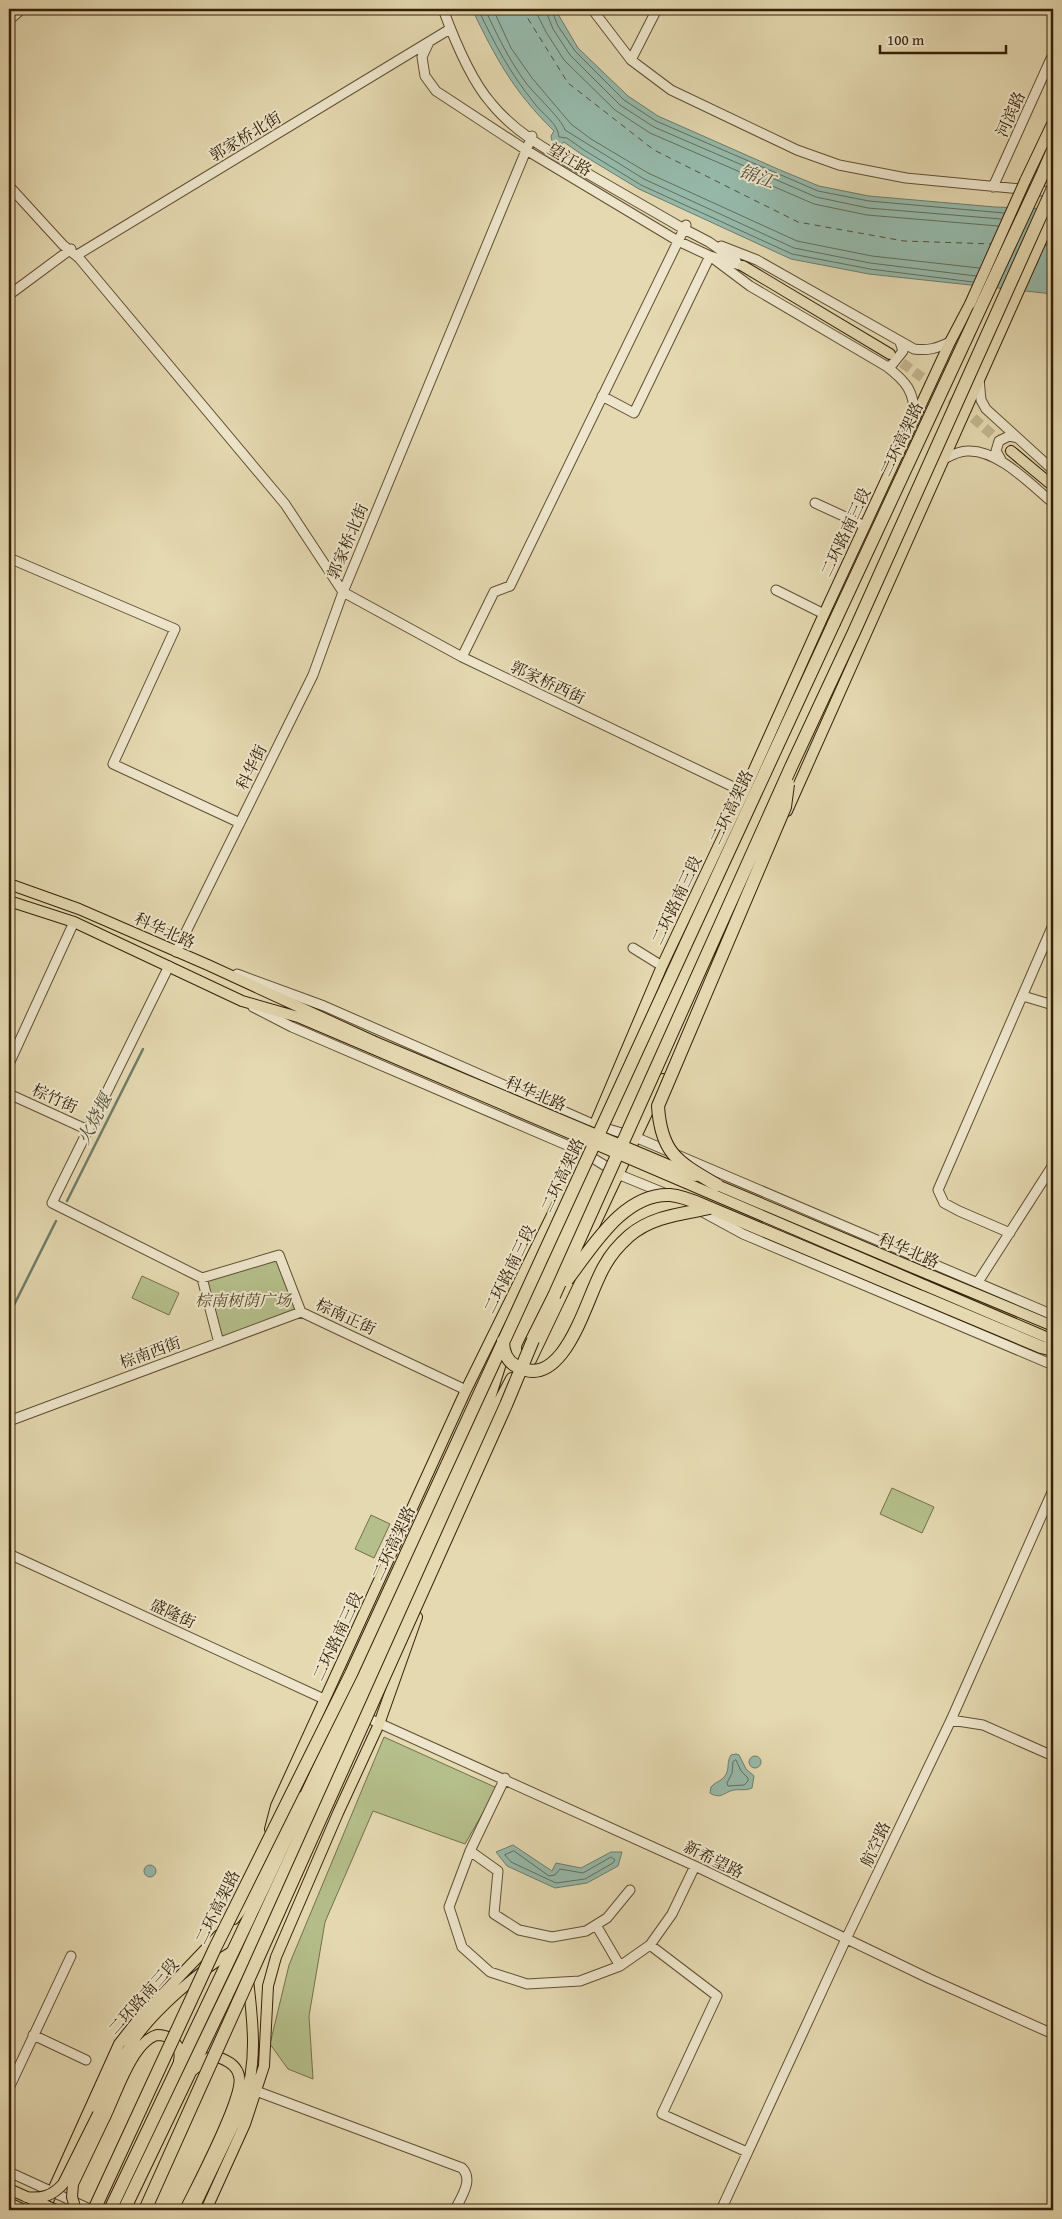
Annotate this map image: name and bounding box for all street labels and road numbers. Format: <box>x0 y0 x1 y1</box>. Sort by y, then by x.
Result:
street label: 河滨路 <box>989 87 1031 141</box>
street label: 郭家桥北街 <box>205 105 285 167</box>
street label: 望江路 <box>543 136 597 182</box>
street label: 二环高架路 <box>873 398 929 480</box>
street label: 二环路南三段 <box>814 483 876 581</box>
street label: 郭家桥北街 <box>320 499 374 583</box>
street label: 郭家桥西街 <box>507 654 589 710</box>
street label: 科华街 <box>230 740 272 794</box>
street label: 二环高架路 <box>703 766 759 848</box>
street label: 二环路南三段 <box>645 851 707 949</box>
street label: 科华北路 <box>131 906 199 954</box>
street label: 科华北路 <box>502 1069 570 1117</box>
street label: 棕竹街 <box>28 1077 82 1119</box>
street label: 二环高架路 <box>534 1134 590 1216</box>
street label: 二环路南三段 <box>477 1221 541 1317</box>
street label: 科华北路 <box>875 1226 943 1274</box>
street label: 棕南正街 <box>312 1292 380 1340</box>
street label: 棕南西街 <box>116 1330 184 1374</box>
street label: 二环高架路 <box>365 1502 421 1584</box>
street label: 二环路南三段 <box>306 1587 368 1685</box>
street label: 盛隆街 <box>146 1592 200 1634</box>
street label: 航空路 <box>854 1817 896 1871</box>
street label: 新希望路 <box>680 1834 748 1884</box>
street label: 二环高架路 <box>189 1866 245 1948</box>
street label: 二环路南三段 <box>102 1952 184 2040</box>

